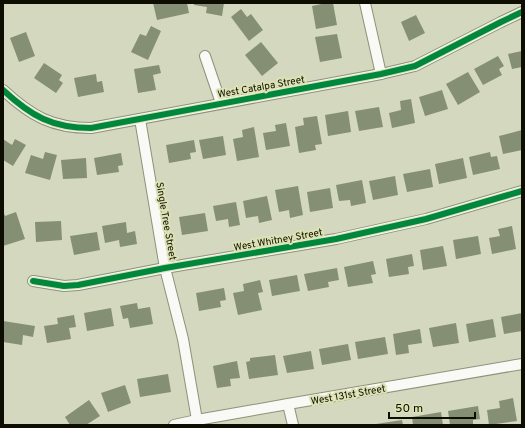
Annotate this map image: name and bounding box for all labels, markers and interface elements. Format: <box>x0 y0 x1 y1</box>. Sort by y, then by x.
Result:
street label: West Catalpa Street <box>217 73 306 102</box>
street label: Single Tree Street <box>152 181 179 262</box>
street label: West Whitney Street <box>233 226 324 255</box>
street label: West 131st Street <box>310 382 387 408</box>
scale bar <box>389 394 475 420</box>
text: 50 m <box>395 401 423 417</box>

